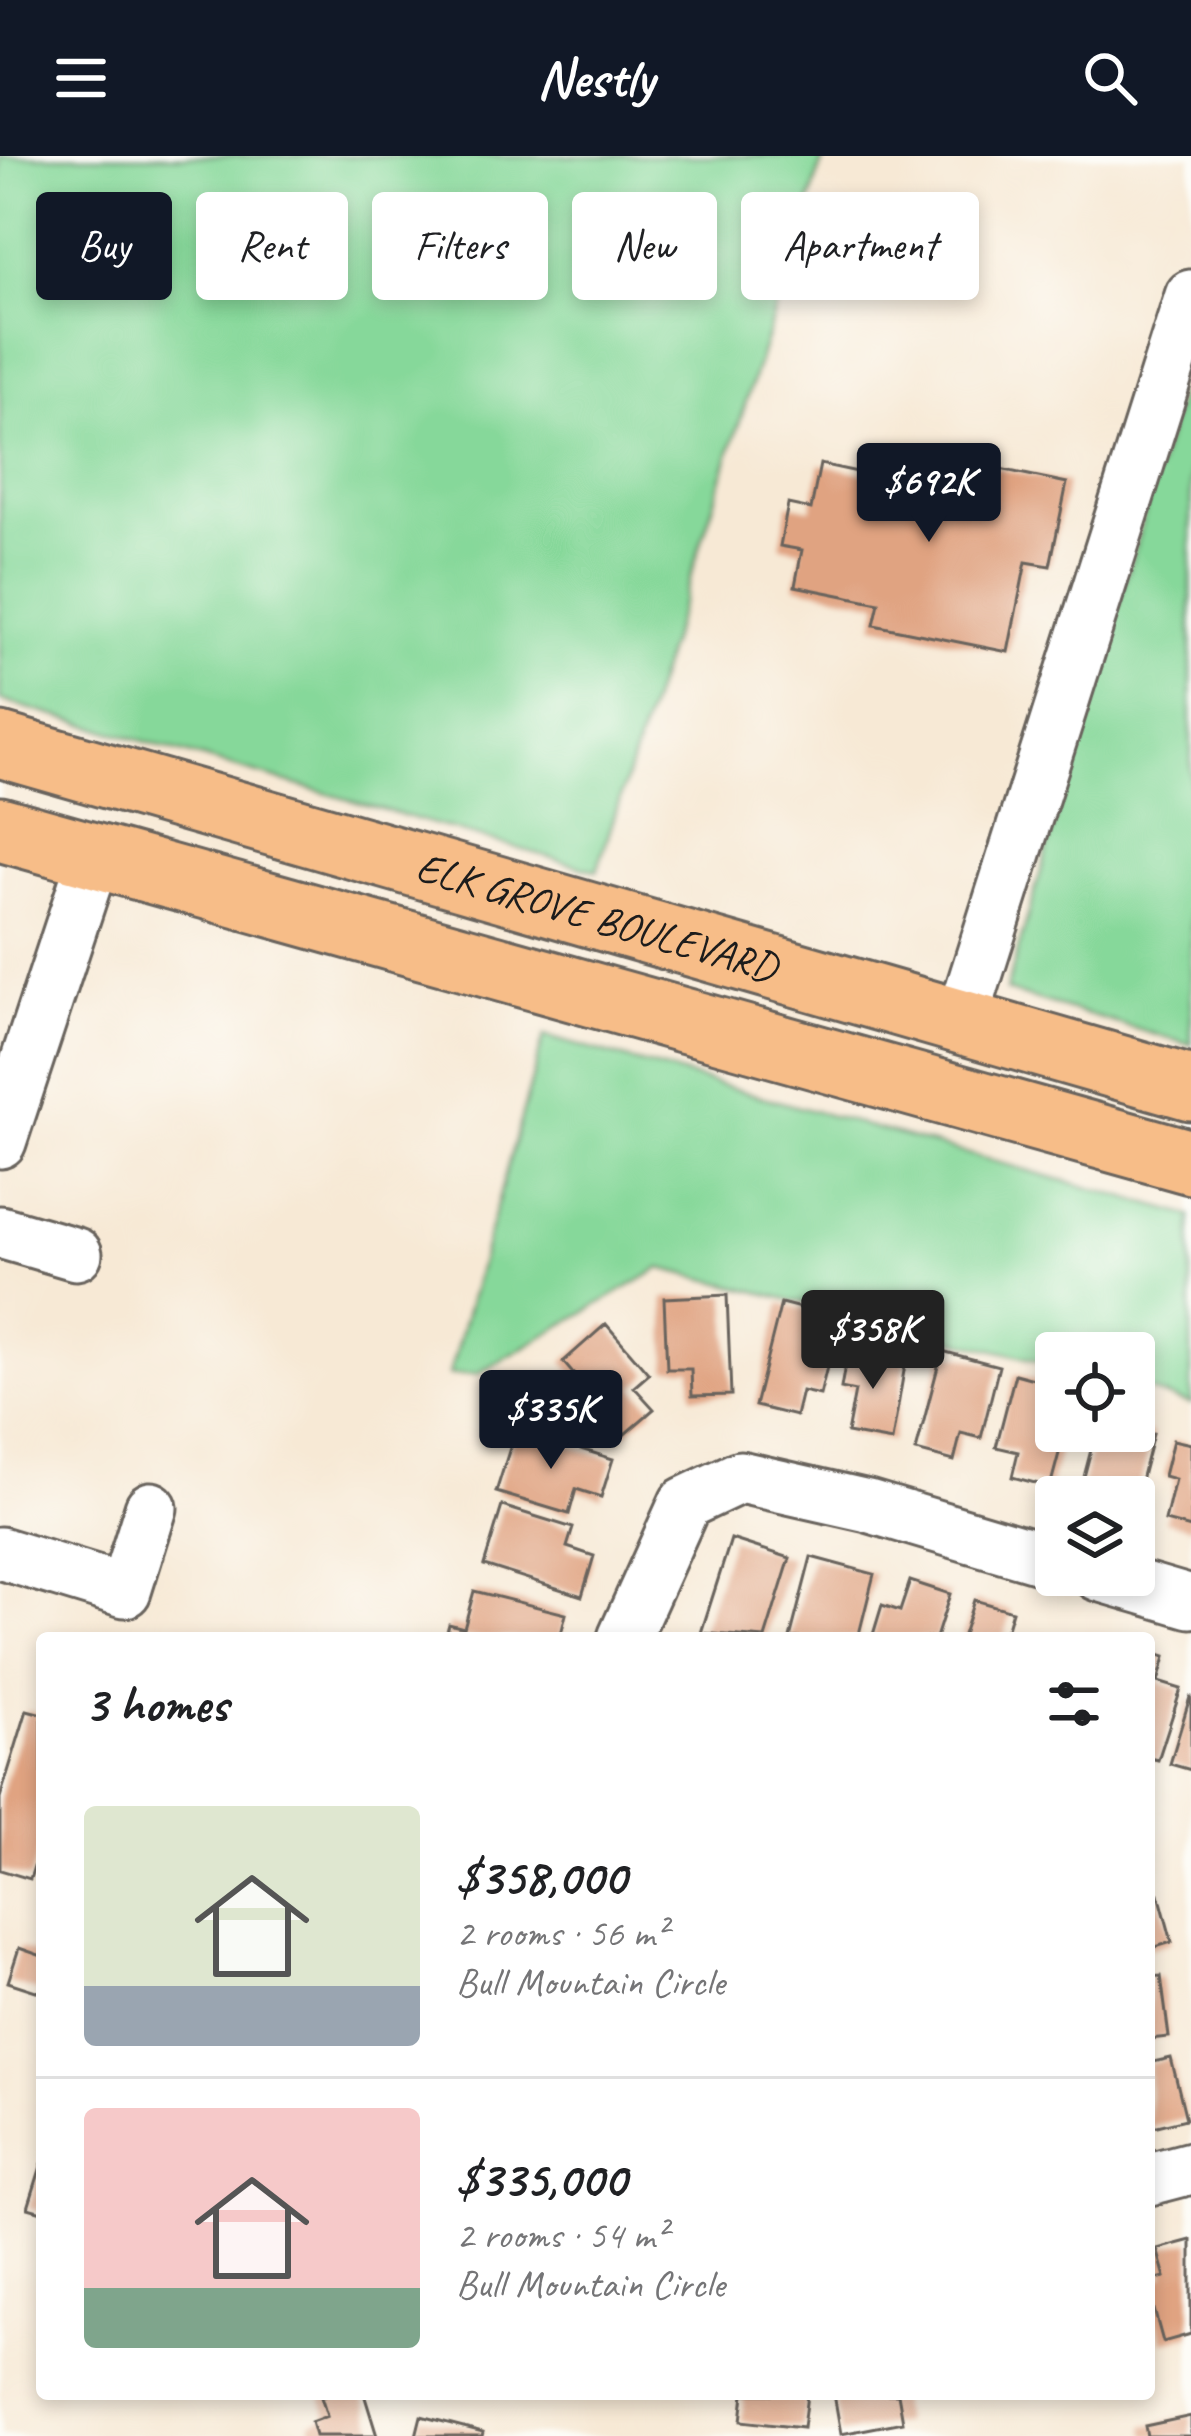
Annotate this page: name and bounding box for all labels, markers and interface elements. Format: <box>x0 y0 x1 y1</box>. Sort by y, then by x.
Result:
text: Nestly <box>537 44 654 112</box>
icon: menu <box>48 45 114 111</box>
icon: search <box>1077 45 1143 111</box>
chip: Buy <box>36 192 172 300</box>
chip: Rent <box>196 192 348 300</box>
chip: Filters <box>372 192 548 300</box>
chip: New <box>572 192 717 300</box>
chip: Apartment <box>741 192 979 300</box>
pin: $692K <box>845 443 1013 545</box>
text: $692K <box>884 457 974 506</box>
street label: ELK GROVE BOULEVARD <box>410 840 787 995</box>
pin: $358K <box>789 1290 957 1392</box>
text: $358K <box>828 1304 918 1353</box>
map controls <box>1035 1332 1155 1596</box>
button: locate <box>1035 1332 1155 1452</box>
pin: $335K <box>467 1370 635 1472</box>
text: $335K <box>506 1384 596 1433</box>
button: layers <box>1035 1476 1155 1596</box>
icon: filters <box>1041 1671 1107 1737</box>
text: 3 homes <box>84 1672 228 1736</box>
text: $358,000 <box>456 1845 626 1909</box>
icon: home <box>180 1854 324 1998</box>
text: 2 rooms · 56 m² <box>456 1909 667 1958</box>
text: Bull Mountain Circle <box>456 1958 725 2007</box>
text: $335,000 <box>456 2147 626 2211</box>
icon: home <box>180 2156 324 2300</box>
text: 2 rooms · 54 m² <box>456 2211 667 2260</box>
text: Bull Mountain Circle <box>456 2260 725 2309</box>

